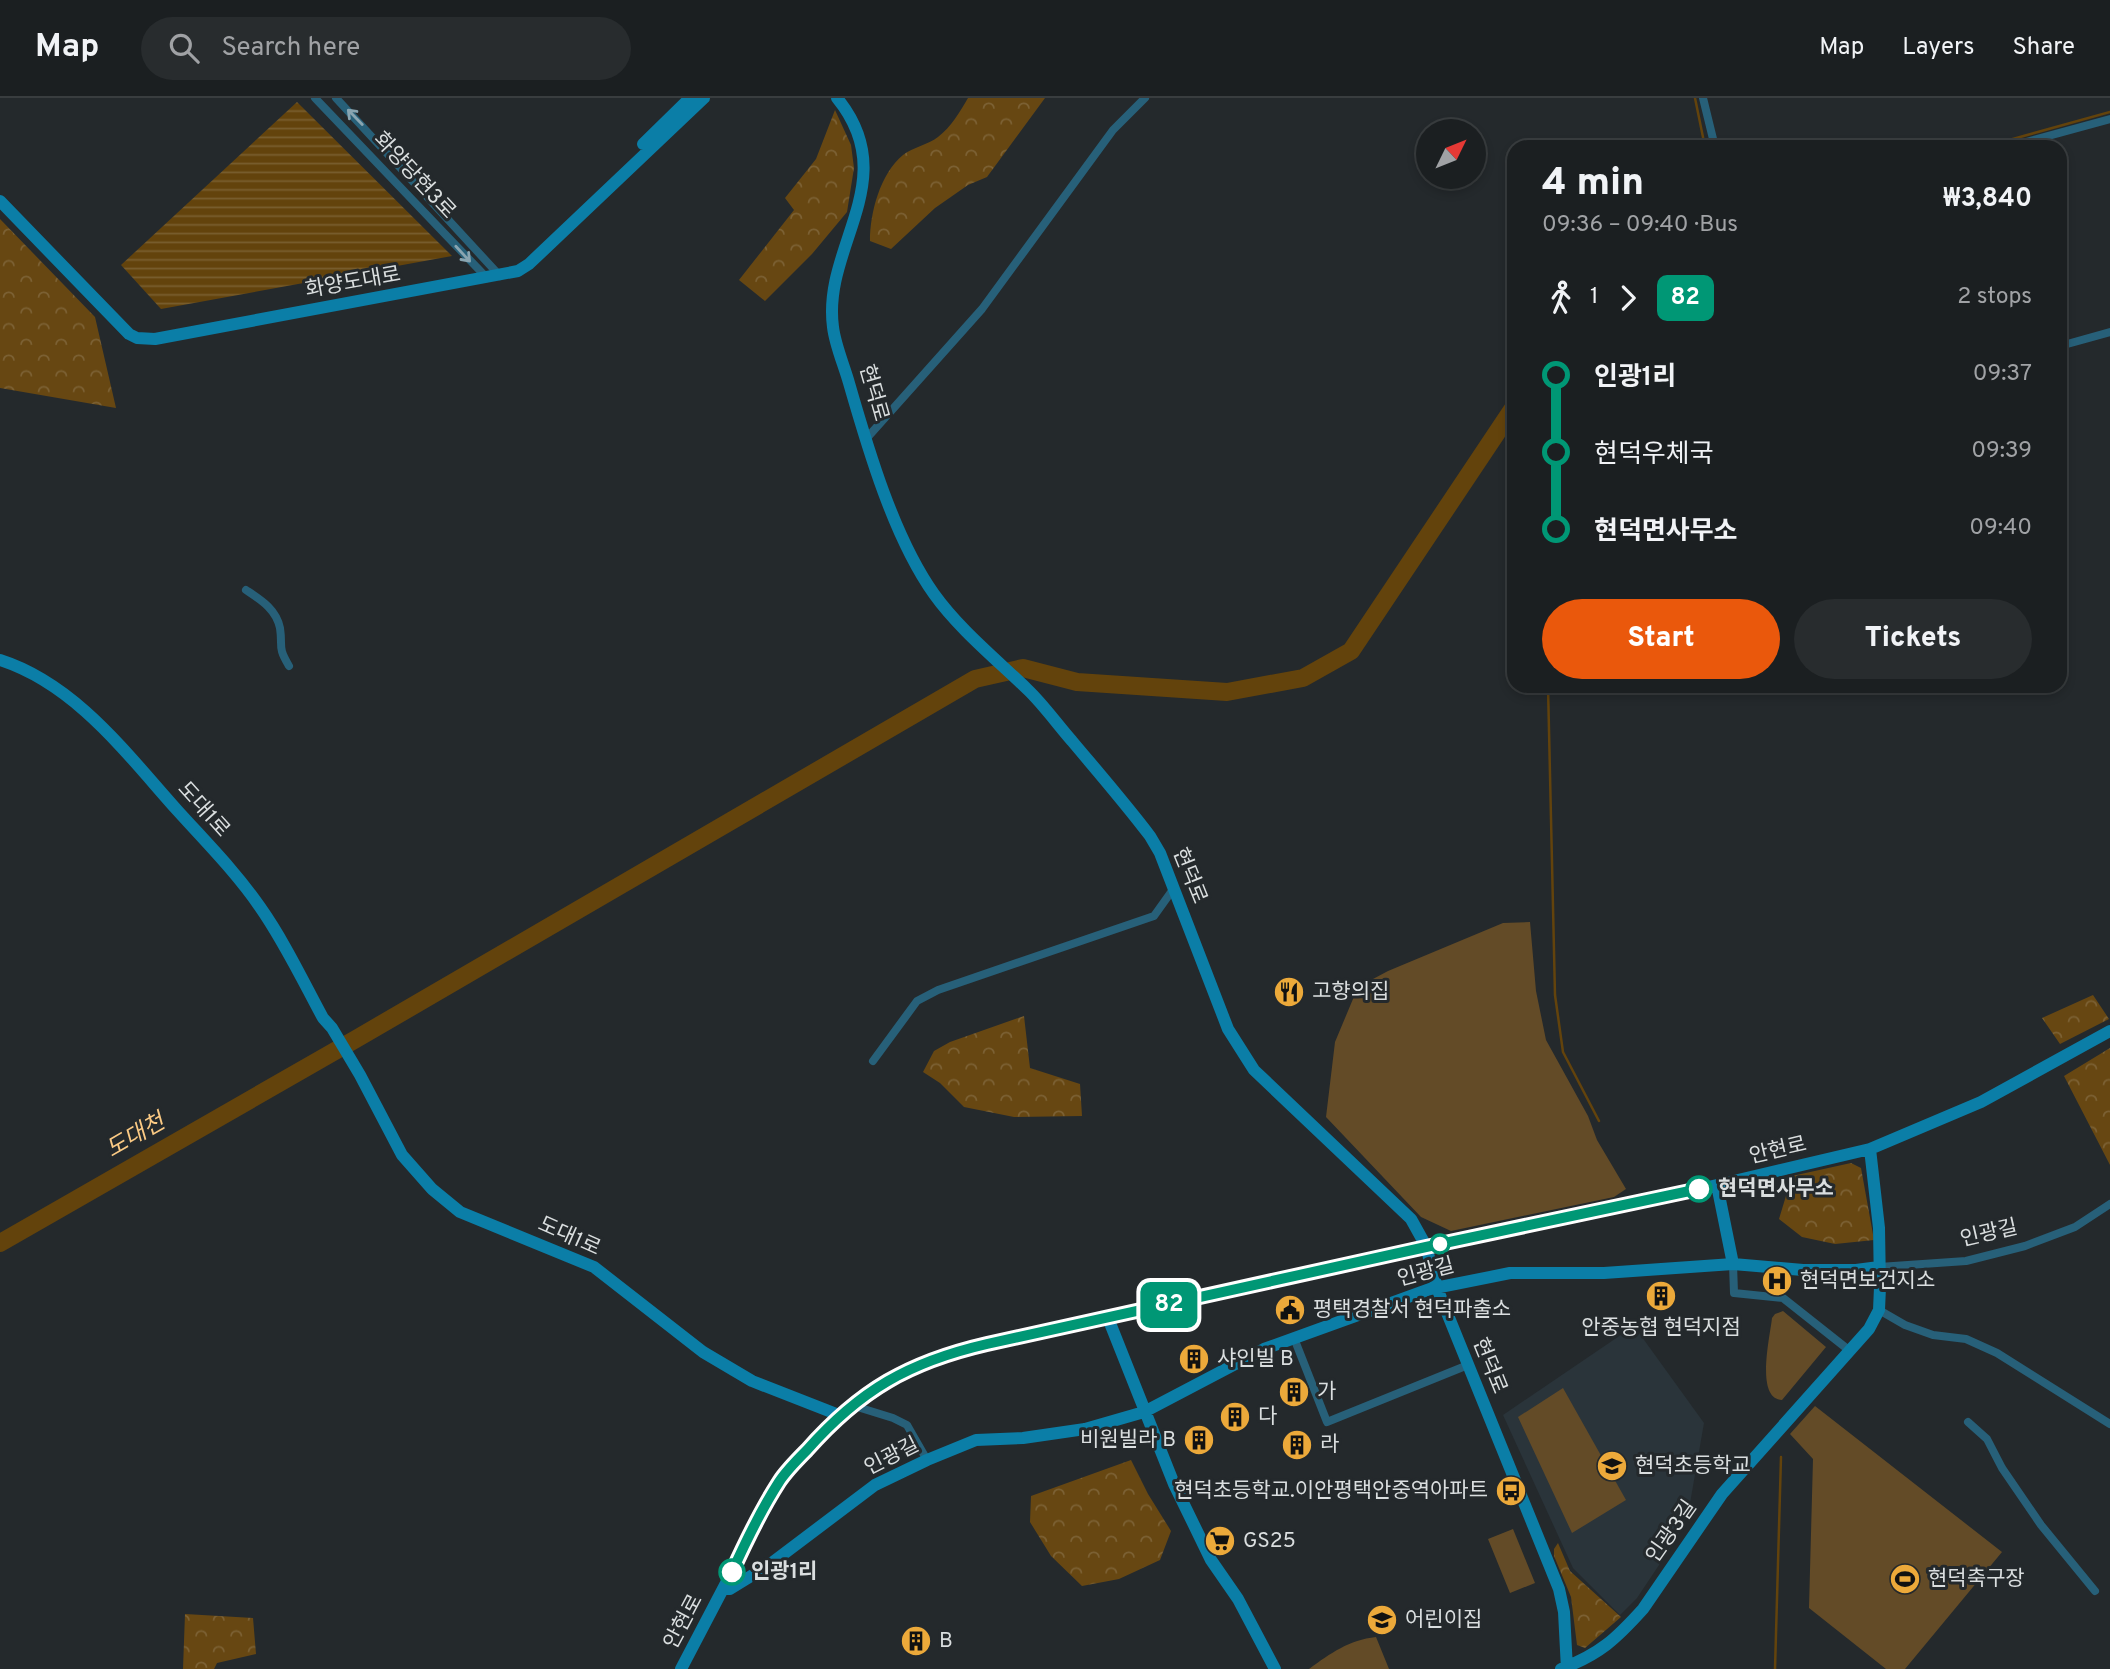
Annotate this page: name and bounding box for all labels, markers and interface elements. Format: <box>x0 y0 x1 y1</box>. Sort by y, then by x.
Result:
search box <box>141 17 631 80</box>
text: Map <box>35 27 99 69</box>
icon: search <box>165 29 203 67</box>
text: Search here <box>221 32 360 65</box>
text: Map <box>1819 33 1864 63</box>
text: Layers <box>1902 33 1974 63</box>
text: Share <box>2012 33 2075 63</box>
one-way arrow <box>347 109 364 126</box>
north arrow <box>1416 119 1486 189</box>
map controls <box>1416 119 1486 189</box>
street label: 화양당현3로 <box>367 127 461 225</box>
text: 4 min <box>1542 160 1644 209</box>
text: ₩3,840 <box>1943 183 2032 216</box>
text: 09:36 – 09:40 · Bus <box>1542 211 1738 240</box>
one-way arrow <box>454 245 471 262</box>
street label: 화양도대로 <box>303 261 403 305</box>
icon: walk <box>1542 279 1580 317</box>
icon: forward <box>1609 279 1647 317</box>
text: 1 <box>1590 283 1599 312</box>
text: 82 <box>1671 283 1700 313</box>
text: 2 stops <box>1957 283 2032 312</box>
text: 09:37 <box>1973 360 2032 389</box>
street label: 현덕로 <box>852 361 894 425</box>
text: 인광1리 <box>1594 362 1676 395</box>
text: 09:39 <box>1971 437 2032 466</box>
text: 현덕우체국 <box>1594 439 1714 472</box>
text: 09:40 <box>1969 514 2032 543</box>
text: 현덕면사무소 <box>1594 516 1738 549</box>
button: Start <box>1542 599 1780 679</box>
button: Tickets <box>1794 599 2032 679</box>
street label: 도대1로 <box>171 777 235 843</box>
street label: 현덕로 <box>1166 844 1212 908</box>
restaurant icon: 고향의집 <box>1272 975 1306 1009</box>
place label: 고향의집 <box>1312 979 1389 1006</box>
water label: 도대천 <box>101 1107 173 1165</box>
street label: 안현로 <box>1747 1131 1809 1171</box>
marker: 현덕면사무소 <box>1686 1176 1712 1202</box>
place label: 현덕면사무소 <box>1718 1176 1834 1203</box>
street label: 도대1로 <box>533 1211 605 1263</box>
street label: 인광길 <box>1958 1214 2020 1254</box>
unlabelled marker <box>1430 1234 1450 1254</box>
street label: 인광길 <box>1395 1252 1457 1294</box>
hospital icon: 현덕면보건지소 <box>1760 1264 1794 1298</box>
place label: 현덕면보건지소 <box>1800 1268 1935 1295</box>
building icon: 안중농협 현덕지점 <box>1644 1279 1678 1313</box>
line badge: 82 <box>1138 1282 1200 1328</box>
text: 82 <box>1154 1290 1184 1320</box>
public building icon: 평택경찰서 현덕파출소 <box>1273 1293 1307 1327</box>
place label: 평택경찰서 현덕파출소 <box>1313 1297 1511 1324</box>
place label: 안중농협 현덕지점 <box>1581 1315 1741 1342</box>
street label: 현덕로 <box>1466 1334 1512 1398</box>
building icon: 샤인빌 B <box>1177 1342 1211 1376</box>
place label: 샤인빌 B <box>1217 1346 1294 1373</box>
building icon: 가 <box>1277 1375 1311 1409</box>
place label: 가 <box>1317 1379 1336 1406</box>
building icon: 다 <box>1218 1400 1252 1434</box>
place label: 다 <box>1258 1404 1277 1431</box>
building icon: 비원빌라 B <box>1182 1423 1216 1457</box>
place label: 비원빌라 B <box>1080 1427 1176 1454</box>
building icon: 라 <box>1280 1428 1314 1462</box>
street label: 인광길 <box>860 1432 924 1482</box>
place label: 라 <box>1320 1432 1339 1459</box>
school or university icon: 현덕초등학교 <box>1595 1449 1629 1483</box>
place label: 현덕초등학교 <box>1635 1453 1751 1480</box>
bus stop icon: 현덕초등학교.이안평택안중역아파트 <box>1494 1474 1528 1508</box>
place label: 현덕초등학교.이안평택안중역아파트 <box>1174 1478 1488 1505</box>
street label: 인광3길 <box>1641 1495 1703 1569</box>
supermarket icon: GS25 <box>1203 1524 1237 1558</box>
place label: GS25 <box>1243 1528 1296 1555</box>
marker: 인광1리 <box>719 1559 745 1585</box>
place label: 인광1리 <box>751 1559 817 1586</box>
sports icon: 현덕축구장 <box>1888 1562 1922 1596</box>
place label: 현덕축구장 <box>1928 1566 2025 1593</box>
street label: 안현로 <box>658 1590 710 1654</box>
school or university icon: 어린이집 <box>1365 1603 1399 1637</box>
place label: 어린이집 <box>1405 1607 1482 1634</box>
building icon: B <box>899 1624 933 1658</box>
place label: B <box>939 1628 953 1655</box>

